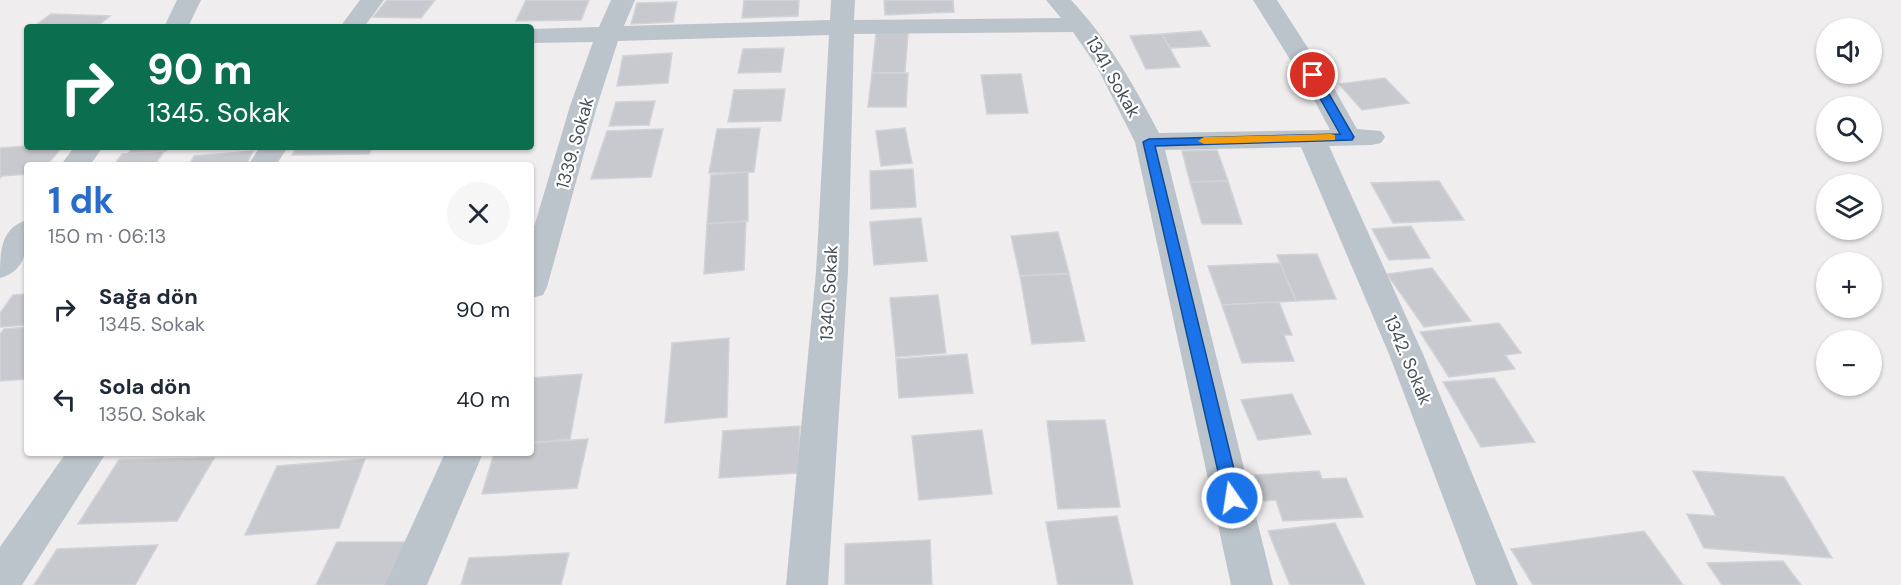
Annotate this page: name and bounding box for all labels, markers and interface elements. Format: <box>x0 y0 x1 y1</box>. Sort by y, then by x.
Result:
map controls <box>1816 18 1882 396</box>
button: sound <box>1816 18 1882 84</box>
street label: 1341. Sokak <box>1080 32 1146 122</box>
text: 90 m <box>147 42 253 97</box>
icon: right <box>48 48 126 126</box>
pin <box>1287 49 1338 100</box>
icon: arrive <box>1296 58 1329 91</box>
street label: 1339. Sokak <box>550 94 600 192</box>
text: 1345. Sokak <box>147 95 290 130</box>
button: search <box>1816 96 1882 162</box>
button: layers <box>1816 174 1882 240</box>
text: 1 dk <box>48 177 114 224</box>
button: close <box>447 182 510 245</box>
text: 150 m · 06:13 <box>48 223 166 249</box>
street label: 1340. Sokak <box>815 244 843 342</box>
button: + <box>1816 252 1882 318</box>
text: Sağa dön <box>99 282 198 311</box>
icon: right <box>48 293 81 326</box>
text: 90 m <box>456 295 510 324</box>
text: 1345. Sokak <box>99 311 205 337</box>
street label: 1342. Sokak <box>1378 312 1438 408</box>
button: − <box>1816 330 1882 396</box>
text: Sola dön <box>99 372 191 401</box>
icon: left <box>48 383 81 416</box>
text: 40 m <box>456 385 510 414</box>
text: 1350. Sokak <box>99 401 206 427</box>
position arrow <box>1200 466 1264 530</box>

